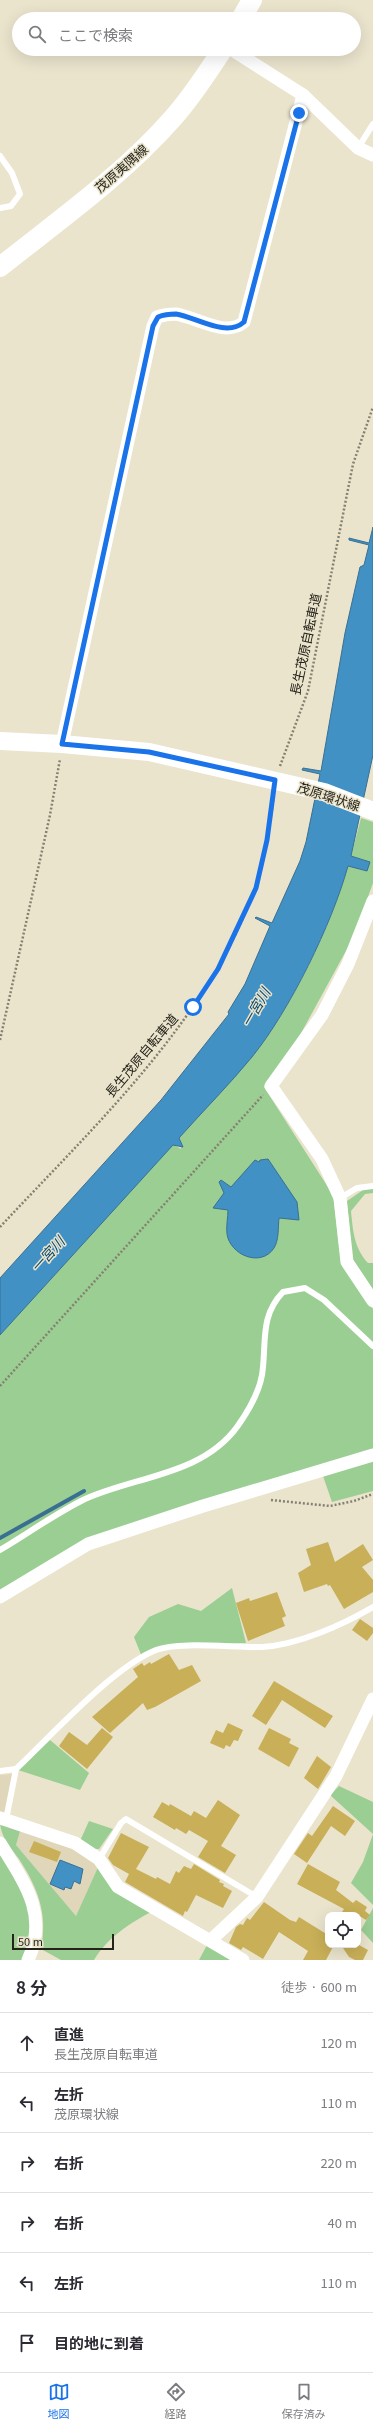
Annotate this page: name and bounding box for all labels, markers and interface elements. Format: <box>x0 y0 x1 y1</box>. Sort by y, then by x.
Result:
search box <box>12 12 361 56</box>
icon: search <box>26 23 48 45</box>
text: ここで検索 <box>58 24 133 45</box>
route end <box>290 104 308 122</box>
street label: 茂原夷隅線 <box>90 140 152 196</box>
street label: 長生茂原自転車道 <box>285 591 325 697</box>
street label: 茂原環状線 <box>295 777 363 815</box>
water label: 一宮川 <box>236 982 275 1030</box>
route start <box>184 998 202 1016</box>
street label: 長生茂原自転車道 <box>100 1009 182 1101</box>
water label: 一宮川 <box>26 1230 70 1276</box>
map controls <box>325 1912 361 1948</box>
button: locate <box>325 1912 361 1948</box>
scale bar <box>12 1932 114 1951</box>
text: 50 m <box>18 1933 43 1949</box>
text: 8 分 <box>16 1974 47 1999</box>
text: 徒歩 · 600 m <box>281 1977 357 1996</box>
text: 直進 <box>54 2023 84 2044</box>
icon: ahead <box>16 2032 38 2054</box>
text: 120 m <box>320 2033 357 2052</box>
text: 長生茂原自転車道 <box>54 2044 158 2063</box>
text: 左折 <box>54 2083 84 2104</box>
icon: left <box>16 2092 38 2114</box>
text: 110 m <box>320 2093 357 2112</box>
text: 茂原環状線 <box>54 2104 119 2123</box>
icon: right <box>16 2152 38 2174</box>
text: 右折 <box>54 2152 84 2173</box>
text: 220 m <box>320 2153 357 2172</box>
icon: right <box>16 2212 38 2234</box>
text: 右折 <box>54 2212 84 2233</box>
text: 40 m <box>328 2213 357 2232</box>
icon: left <box>16 2272 38 2294</box>
text: 左折 <box>54 2272 84 2293</box>
text: 110 m <box>320 2273 357 2292</box>
icon: arrive <box>16 2332 38 2354</box>
text: 目的地に到着 <box>54 2332 144 2353</box>
tab: 地図 <box>48 2381 70 2421</box>
tab: 経路 <box>165 2381 187 2421</box>
tab: 保存済み <box>282 2381 326 2421</box>

